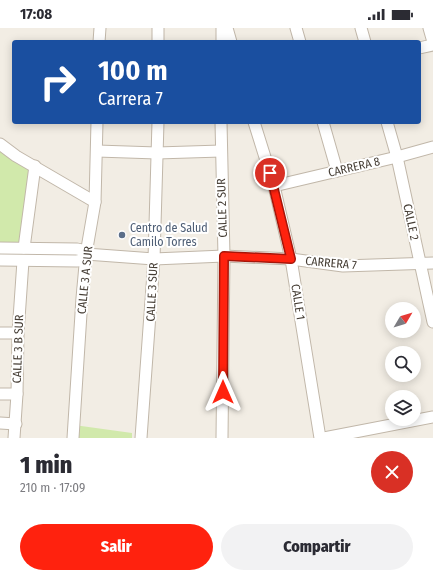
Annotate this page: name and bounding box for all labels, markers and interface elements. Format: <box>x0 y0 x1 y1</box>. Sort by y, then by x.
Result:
text: 17:08 <box>20 5 52 23</box>
text: 100 m <box>98 54 168 87</box>
icon: right <box>32 56 84 108</box>
text: Carrera 7 <box>98 88 163 110</box>
street label: CARRERA 8 <box>327 154 381 180</box>
pin <box>253 156 287 190</box>
icon: arrive <box>259 162 281 184</box>
street label: CALLE 2 SUR <box>214 178 230 238</box>
street label: CALLE 2 <box>400 203 422 241</box>
place label: Centro de Salud Camilo Torres <box>130 221 208 249</box>
marker: Centro de Salud Camilo Torres <box>117 230 127 240</box>
street label: CALLE 3 A SUR <box>74 245 96 315</box>
street label: CARRERA 7 <box>305 254 357 272</box>
street label: CALLE 3 SUR <box>143 262 161 322</box>
street label: CALLE 1 <box>288 283 308 321</box>
north arrow <box>385 302 421 338</box>
map controls <box>385 302 421 426</box>
street label: CALLE 3 B SUR <box>10 314 26 384</box>
button: search <box>385 346 421 382</box>
position arrow <box>202 371 244 413</box>
button: layers <box>385 390 421 426</box>
text: 1 min <box>20 451 72 479</box>
button: close <box>371 451 413 493</box>
text: 210 m · 17:09 <box>20 480 85 495</box>
button: Salir <box>20 524 213 570</box>
button: Compartir <box>221 524 413 570</box>

